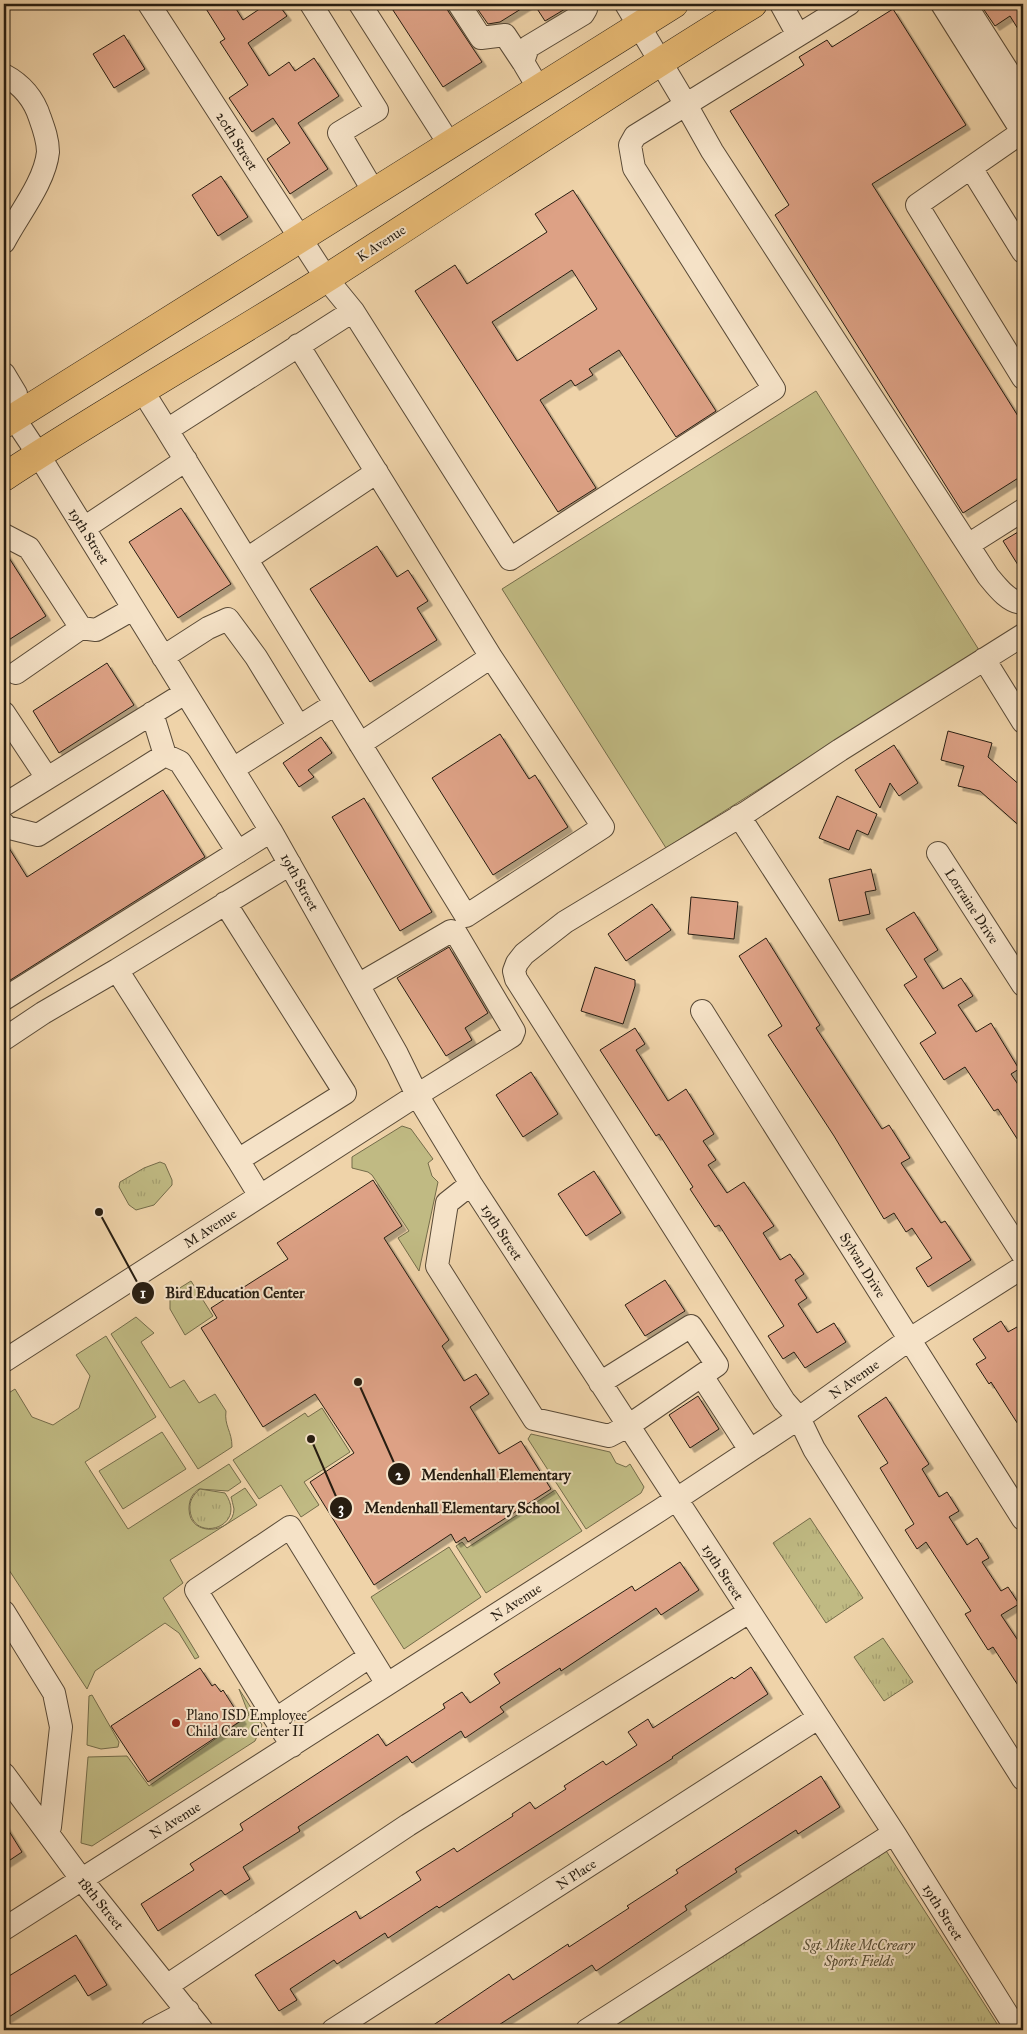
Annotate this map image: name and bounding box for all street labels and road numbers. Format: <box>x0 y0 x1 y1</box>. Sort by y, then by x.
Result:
street label: 20th Street <box>212 109 261 174</box>
street label: K Avenue <box>354 221 409 266</box>
street label: 19th Street <box>65 505 113 568</box>
street label: 19th Street <box>277 850 322 914</box>
street label: Lorraine Drive <box>941 865 1002 947</box>
street label: 19th Street <box>477 1201 526 1264</box>
street label: M Avenue <box>181 1205 240 1252</box>
street label: Sylvan Drive <box>836 1230 889 1301</box>
street label: N Avenue <box>826 1356 883 1403</box>
street label: 19th Street <box>698 1541 747 1604</box>
street label: N Avenue <box>488 1580 545 1625</box>
street label: N Avenue <box>147 1798 204 1843</box>
street label: N Place <box>553 1855 600 1894</box>
street label: 18th Street <box>74 1873 127 1933</box>
street label: 19th Street <box>919 1881 967 1944</box>

